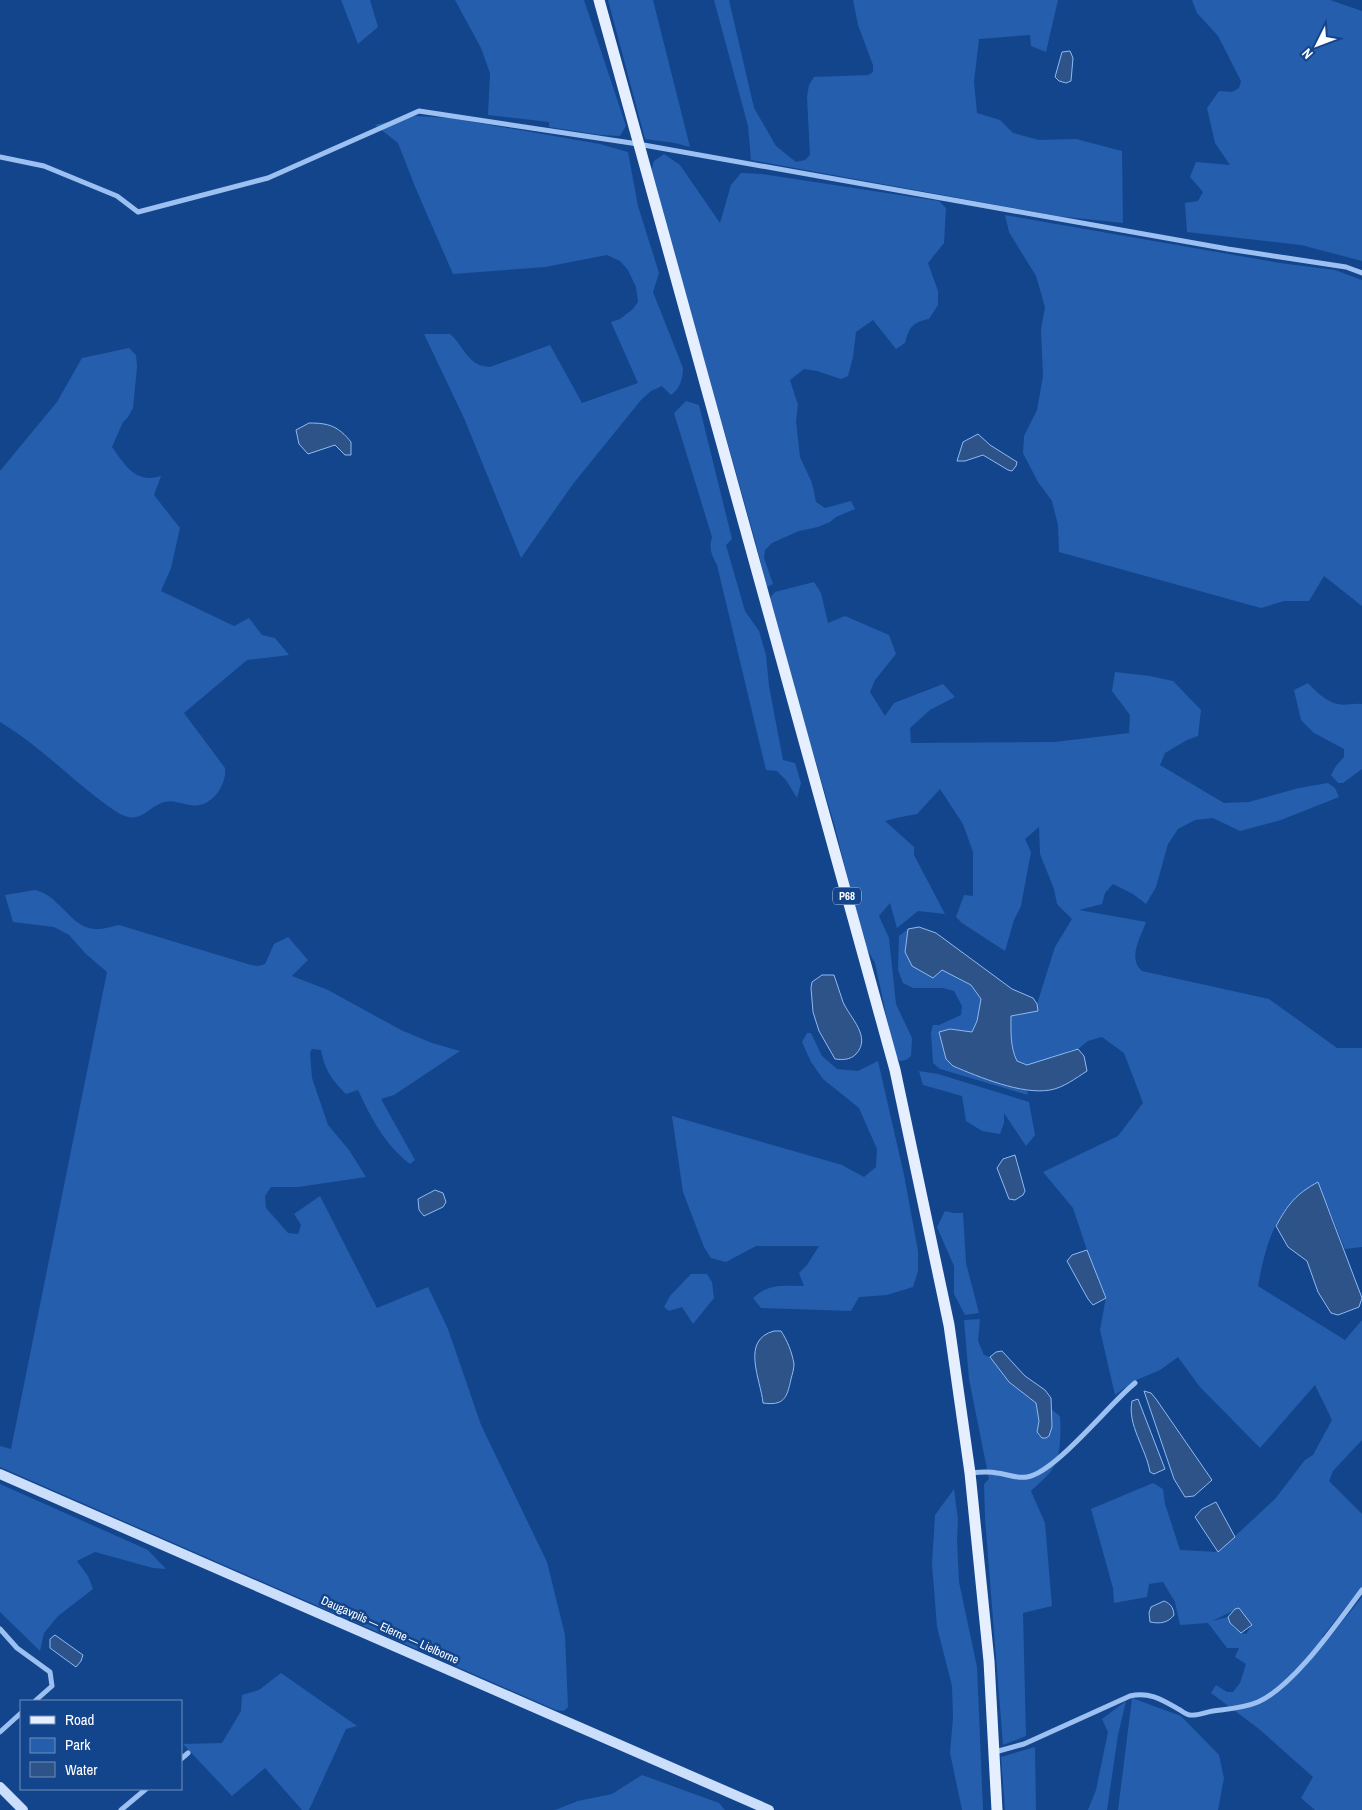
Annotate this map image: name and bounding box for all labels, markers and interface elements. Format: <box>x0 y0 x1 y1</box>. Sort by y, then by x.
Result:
north arrow <box>1292 20 1342 70</box>
text: N <box>1298 45 1317 63</box>
road number: P68 <box>833 888 861 904</box>
street label: Daugavpils — Elerne — Lielborne <box>319 1592 461 1668</box>
legend <box>20 1700 182 1790</box>
text: Road <box>65 1709 94 1730</box>
text: Park <box>65 1734 91 1755</box>
text: Water <box>65 1759 97 1780</box>

